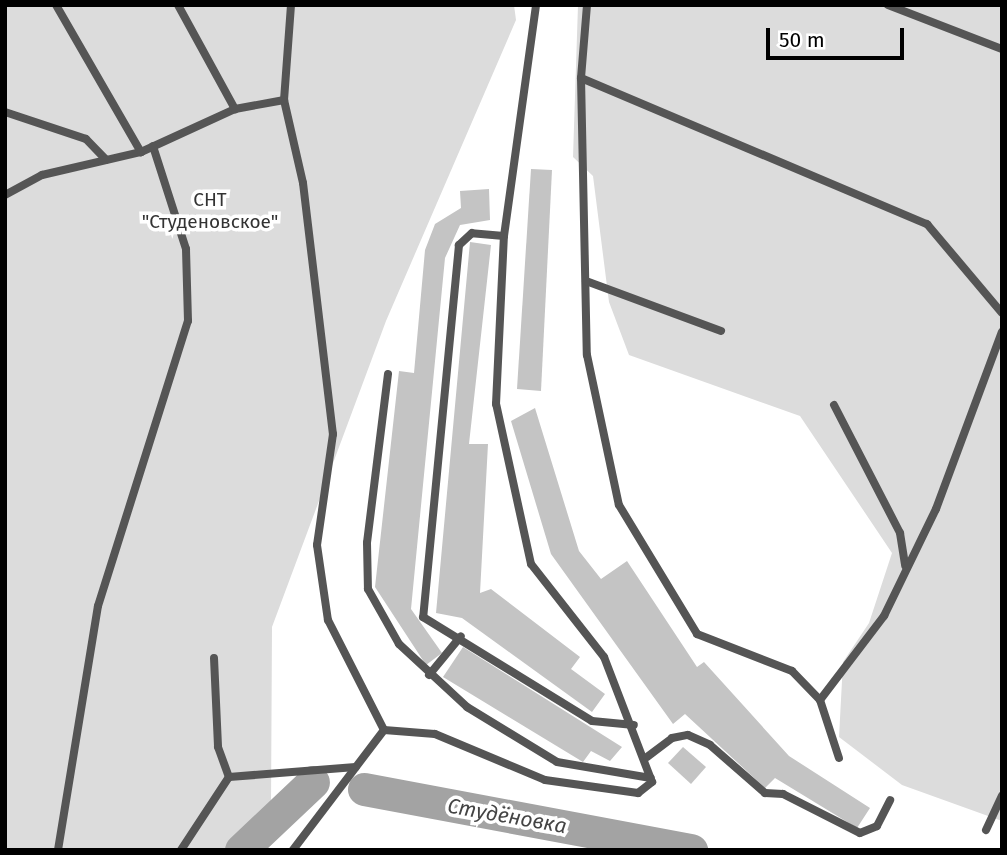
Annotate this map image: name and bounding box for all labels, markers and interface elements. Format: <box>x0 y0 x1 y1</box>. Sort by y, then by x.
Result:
scale bar <box>769 14 907 58</box>
text: 50 m <box>779 27 825 53</box>
park label: СНТ "Студеновское" <box>142 189 278 233</box>
water label: Студёновка <box>445 793 569 839</box>

